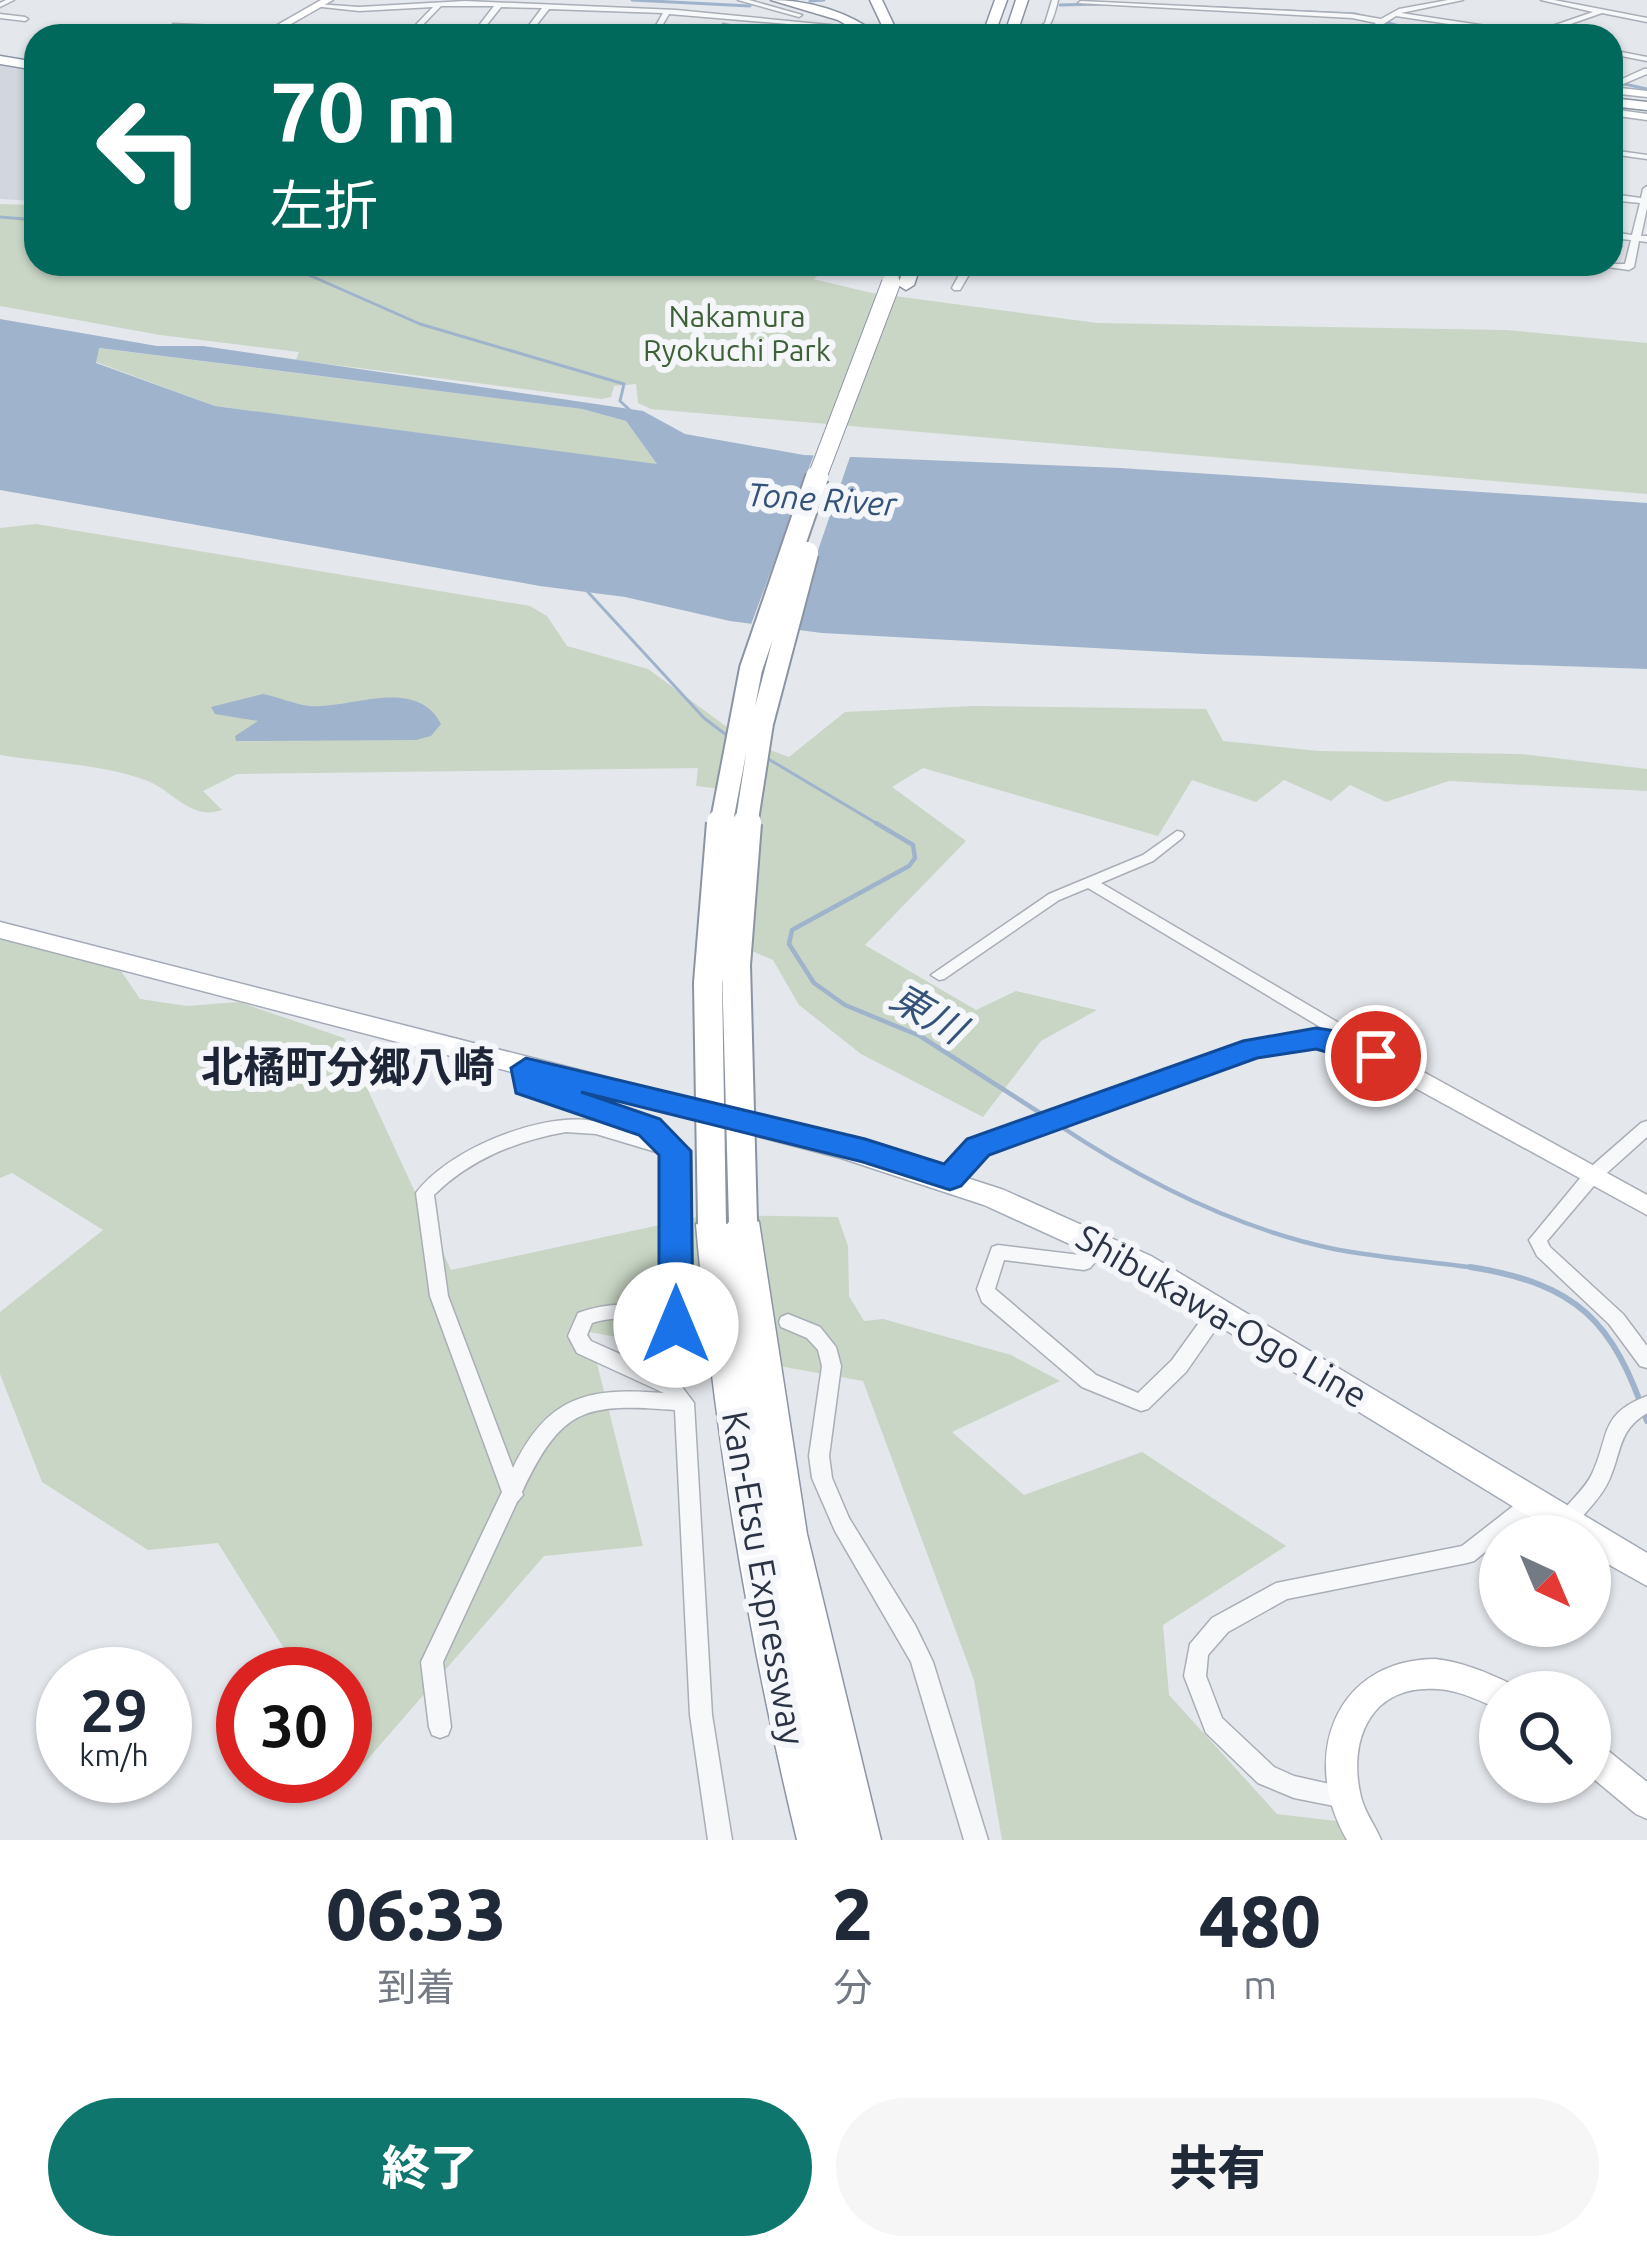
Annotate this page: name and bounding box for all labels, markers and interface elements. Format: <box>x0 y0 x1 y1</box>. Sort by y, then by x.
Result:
text: 70 m <box>270 64 457 158</box>
icon: left <box>72 72 228 228</box>
text: 左折 <box>270 175 378 235</box>
park label: Nakamura Ryokuchi Park <box>643 299 831 367</box>
water label: Tone River <box>746 475 899 522</box>
water label: 東川 <box>884 974 976 1053</box>
pin <box>1325 1005 1427 1107</box>
icon: arrive <box>1343 1023 1409 1089</box>
district label: 北橘町分郷八崎 <box>201 1043 495 1090</box>
street label: Shibukawa-Ogo Line <box>1070 1216 1375 1416</box>
position arrow <box>613 1262 739 1388</box>
street label: Kan-Etsu Expressway <box>715 1408 814 1748</box>
north arrow <box>1479 1515 1611 1647</box>
map controls <box>1479 1515 1611 1803</box>
speed limit sign: 30 <box>216 1647 372 1803</box>
button: search <box>1479 1671 1611 1803</box>
text: 29 <box>80 1676 148 1743</box>
text: km/h <box>79 1738 149 1772</box>
text: 06:33 <box>326 1873 506 1954</box>
text: 2 <box>832 1873 873 1954</box>
text: 480 <box>1199 1880 1321 1961</box>
text: m <box>1243 1963 1277 2006</box>
text: 到着 <box>377 1965 455 2008</box>
text: 分 <box>833 1965 872 2008</box>
button: 終了 <box>48 2098 812 2236</box>
button: 共有 <box>836 2098 1599 2236</box>

